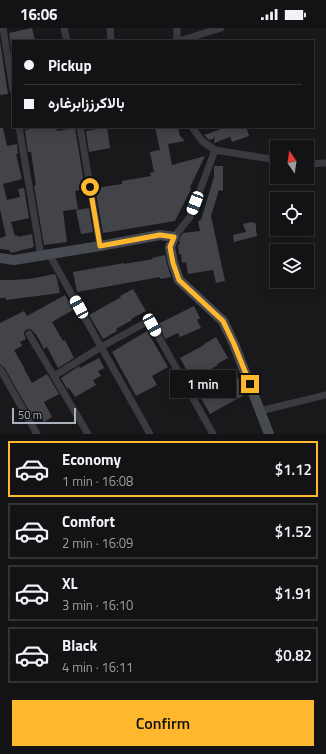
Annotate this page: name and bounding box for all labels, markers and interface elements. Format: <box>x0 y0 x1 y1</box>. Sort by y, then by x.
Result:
text: 16:06 <box>20 3 57 26</box>
text: Pickup <box>48 54 92 77</box>
text: بالاکرززابرغاره <box>48 91 125 114</box>
north arrow <box>270 140 314 184</box>
map controls <box>270 140 314 288</box>
route start <box>81 178 99 196</box>
car <box>185 190 205 216</box>
button: locate <box>270 192 314 236</box>
button: layers <box>270 244 314 288</box>
car <box>68 294 90 320</box>
car <box>141 312 163 338</box>
callout: 1 min <box>170 370 236 398</box>
text: 1 min <box>187 374 219 394</box>
route end <box>241 375 259 393</box>
scale bar <box>12 406 76 425</box>
text: 50 m <box>18 407 42 423</box>
text: Economy <box>62 448 121 471</box>
icon: car <box>14 451 50 487</box>
text: $1.12 <box>275 458 312 481</box>
text: 1 min · 16:08 <box>62 471 133 491</box>
text: Comfort <box>62 510 115 533</box>
icon: car <box>14 513 50 549</box>
text: $1.52 <box>275 520 312 543</box>
text: 2 min · 16:09 <box>62 533 133 553</box>
text: XL <box>62 572 78 595</box>
icon: car <box>14 575 50 611</box>
text: $1.91 <box>275 582 312 605</box>
text: 3 min · 16:10 <box>62 595 133 615</box>
text: Black <box>62 634 97 657</box>
icon: car <box>14 637 50 673</box>
text: $0.82 <box>275 644 312 667</box>
text: 4 min · 16:11 <box>62 657 133 677</box>
button: Confirm <box>12 700 314 746</box>

